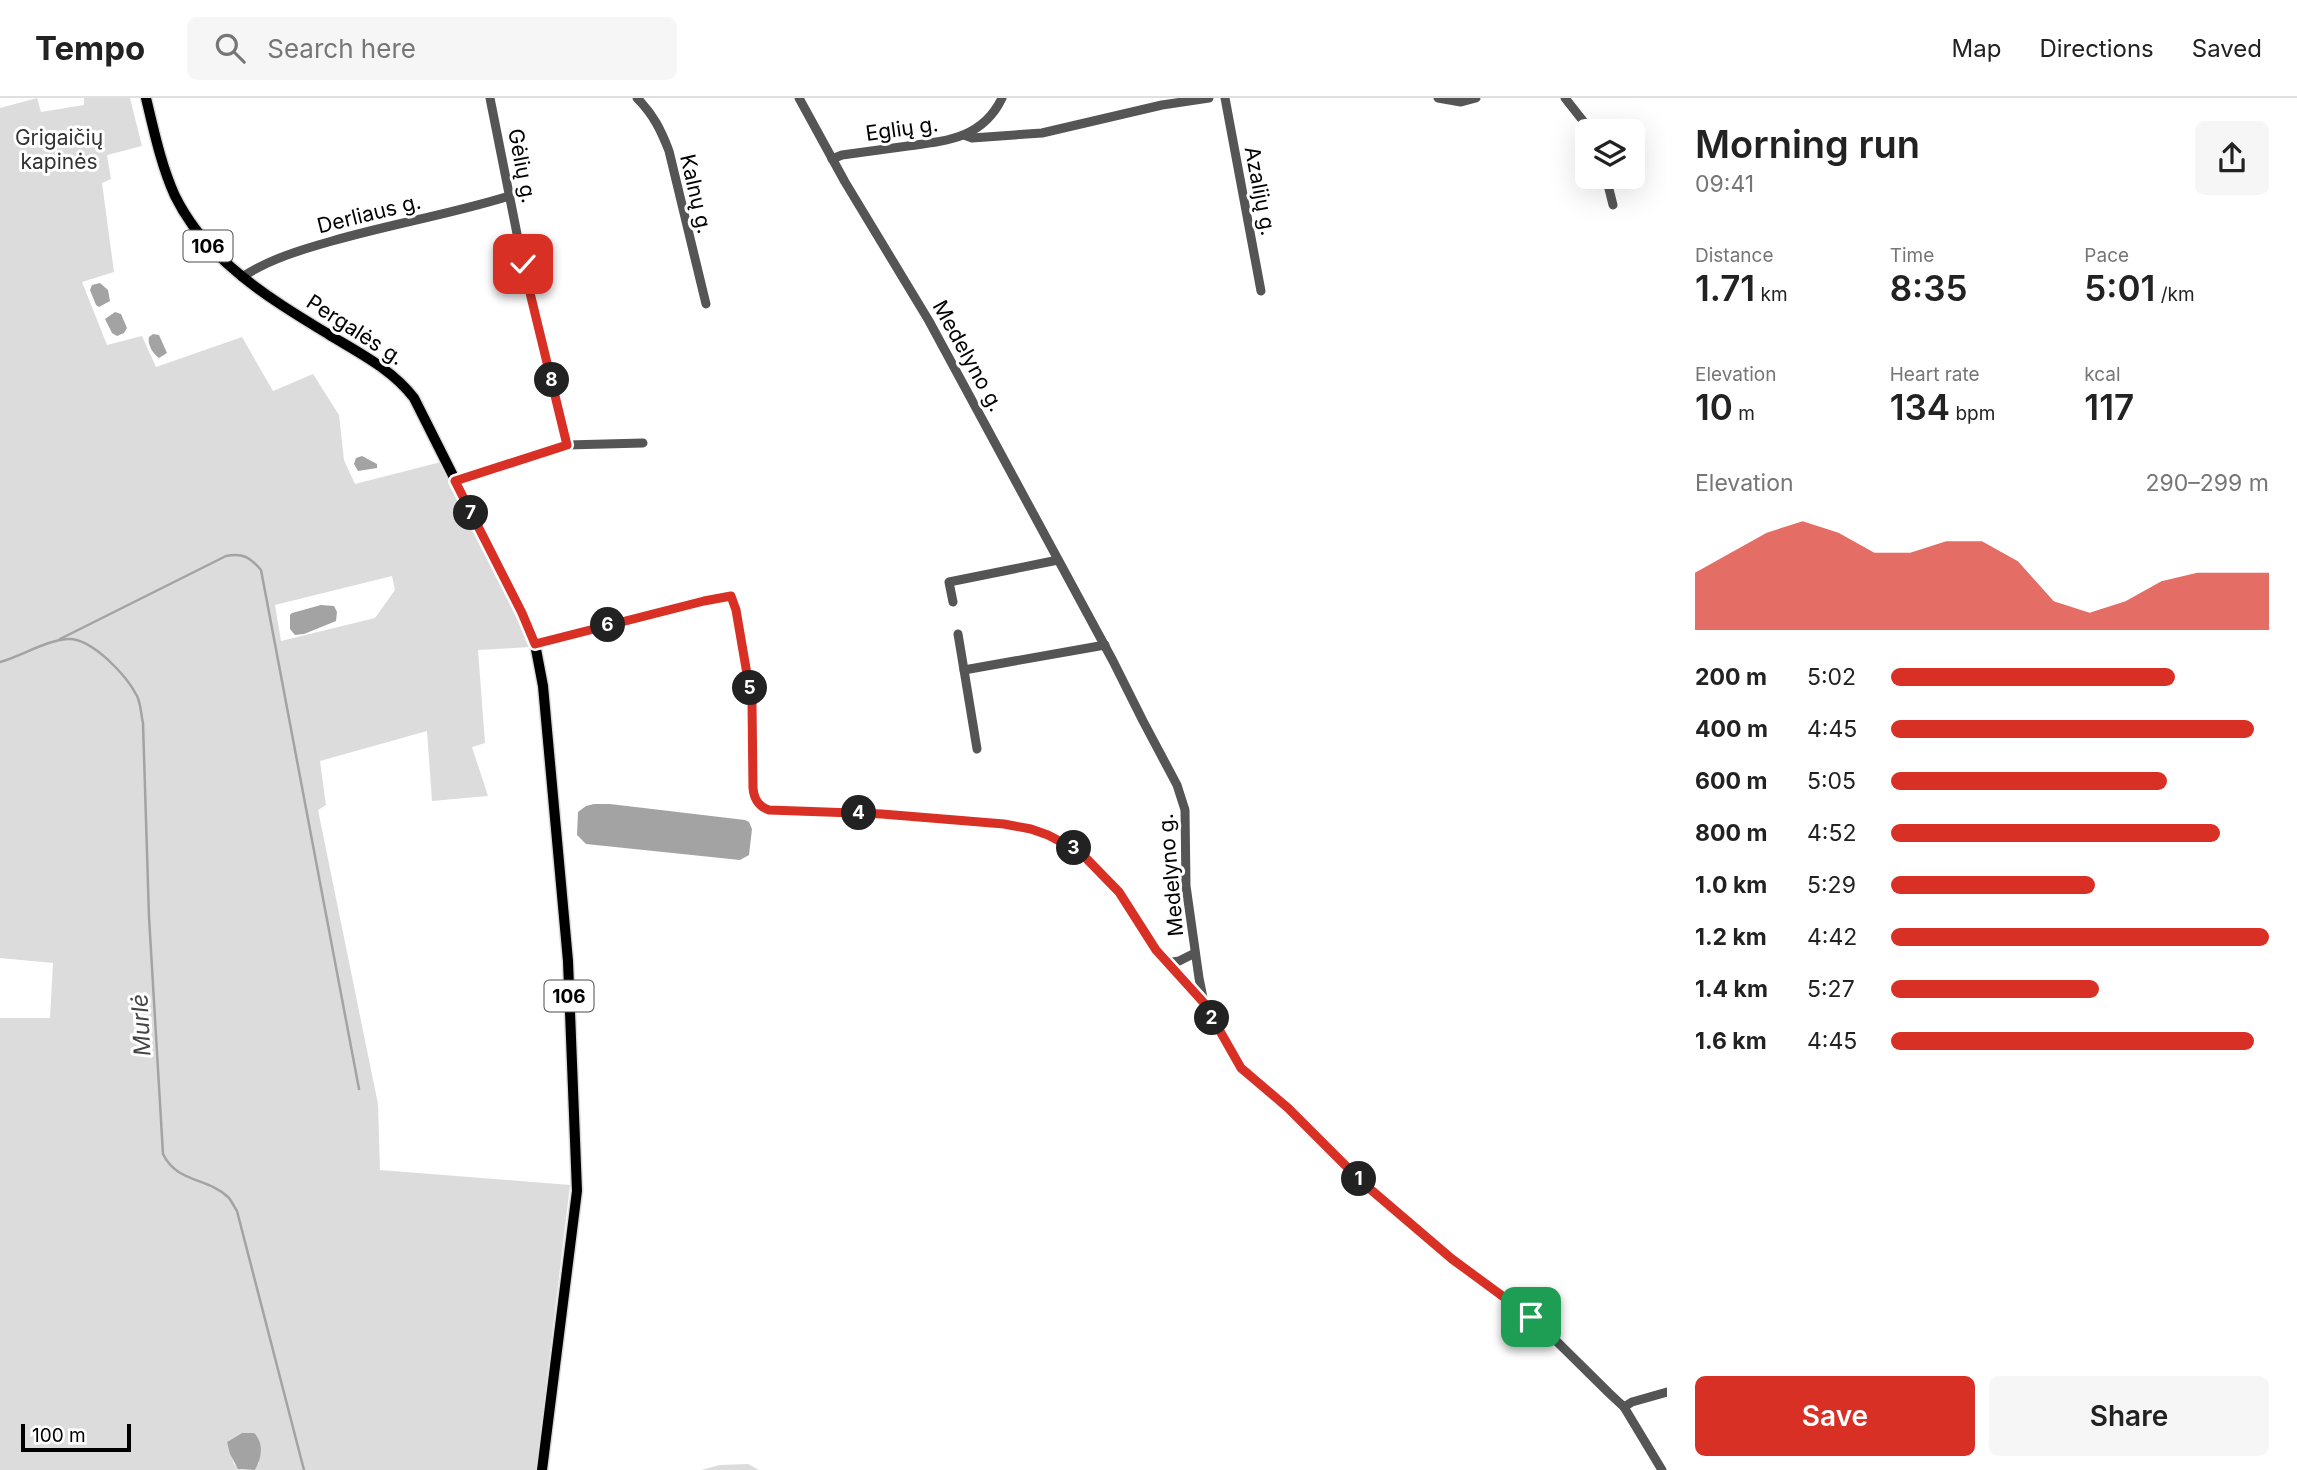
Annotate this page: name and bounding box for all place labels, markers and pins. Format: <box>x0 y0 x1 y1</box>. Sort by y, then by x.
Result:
pin <box>493 234 553 294</box>
pin: 8 <box>534 362 570 398</box>
pin: 7 <box>454 496 489 530</box>
pin: 6 <box>590 608 626 642</box>
pin: 5 <box>732 670 768 706</box>
pin: 4 <box>842 796 876 830</box>
pin: 3 <box>1056 830 1092 866</box>
pin: 2 <box>1194 1000 1230 1035</box>
pin: 1 <box>1342 1162 1376 1196</box>
pin <box>1501 1287 1561 1347</box>

